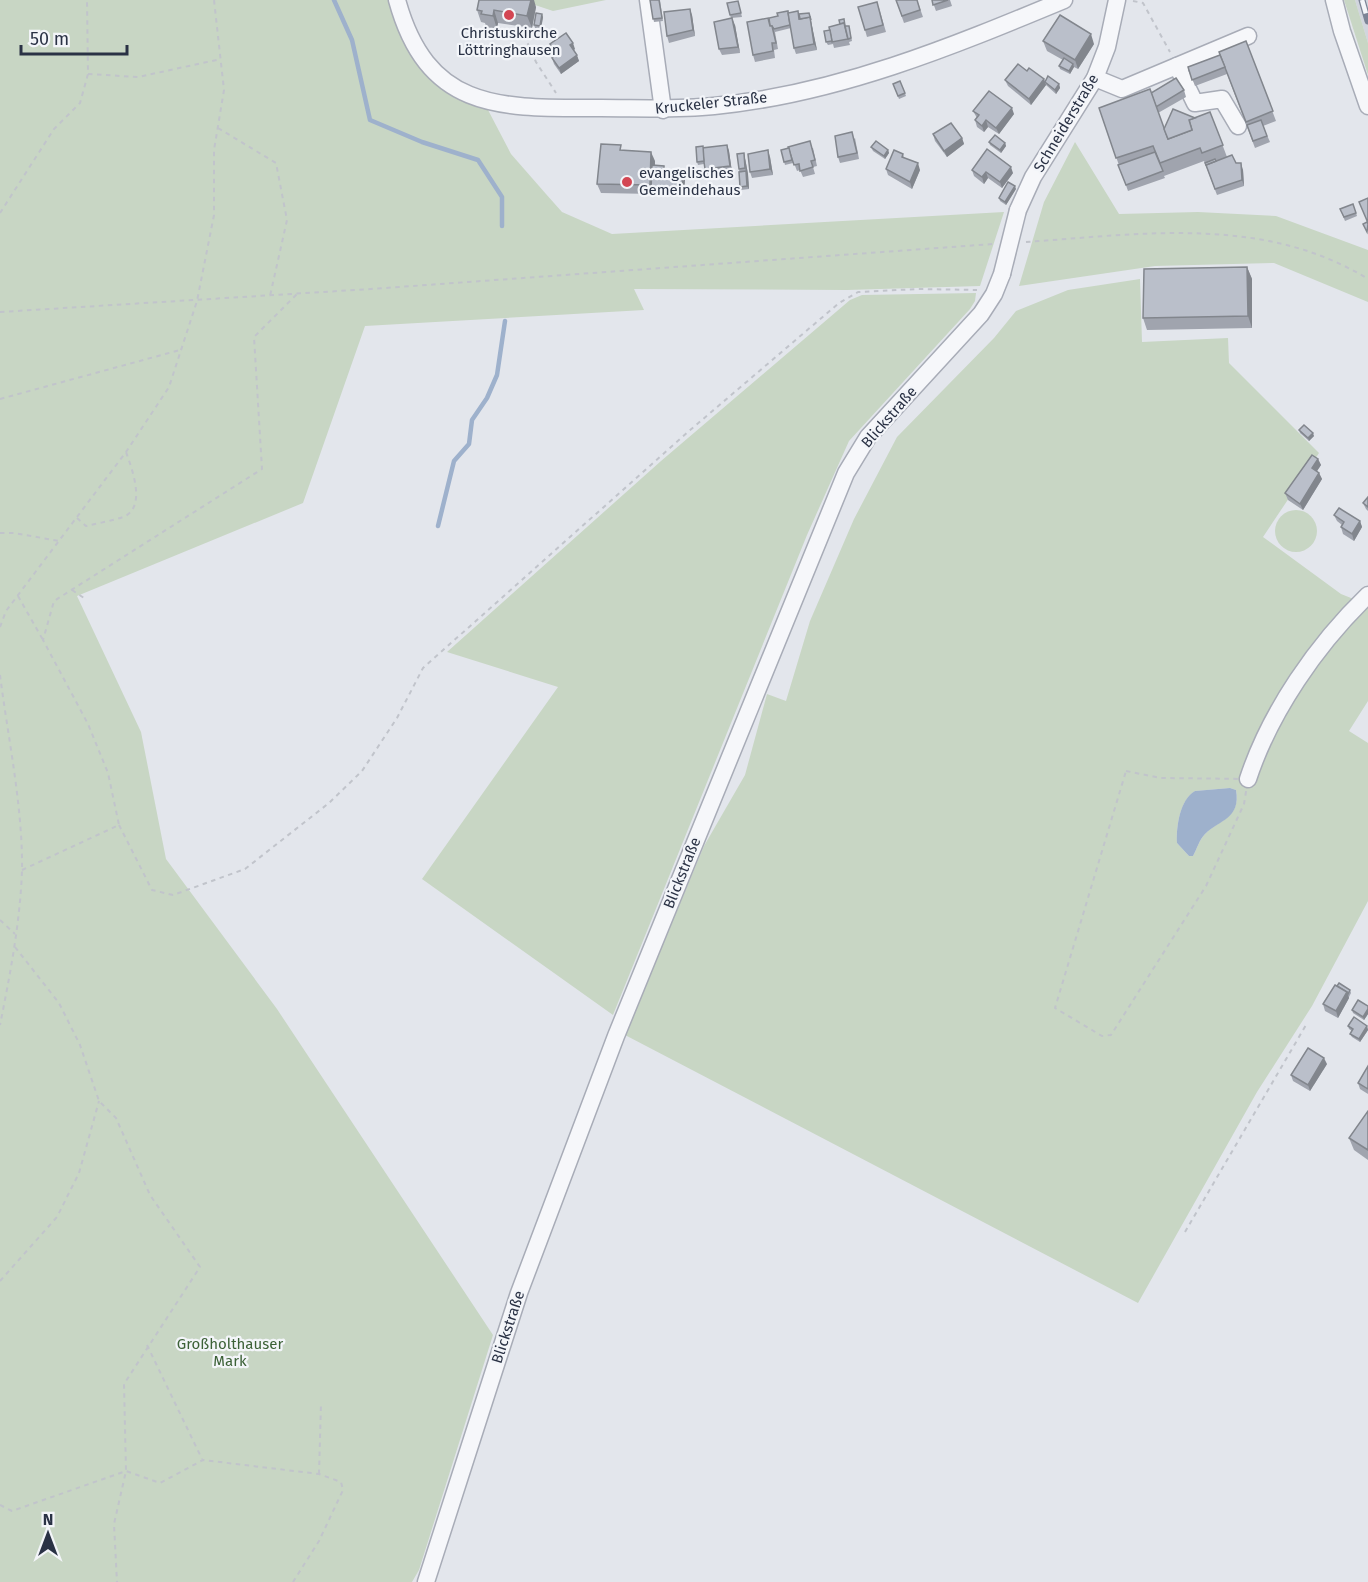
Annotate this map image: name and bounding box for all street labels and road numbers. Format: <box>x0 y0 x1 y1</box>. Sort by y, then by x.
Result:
street label: Schneiderstraße <box>1030 71 1102 175</box>
street label: Kruckeler Straße <box>654 88 768 118</box>
street label: Blickstraße <box>857 383 921 451</box>
street label: Blickstraße <box>660 835 704 911</box>
street label: Blickstraße <box>488 1288 528 1366</box>

